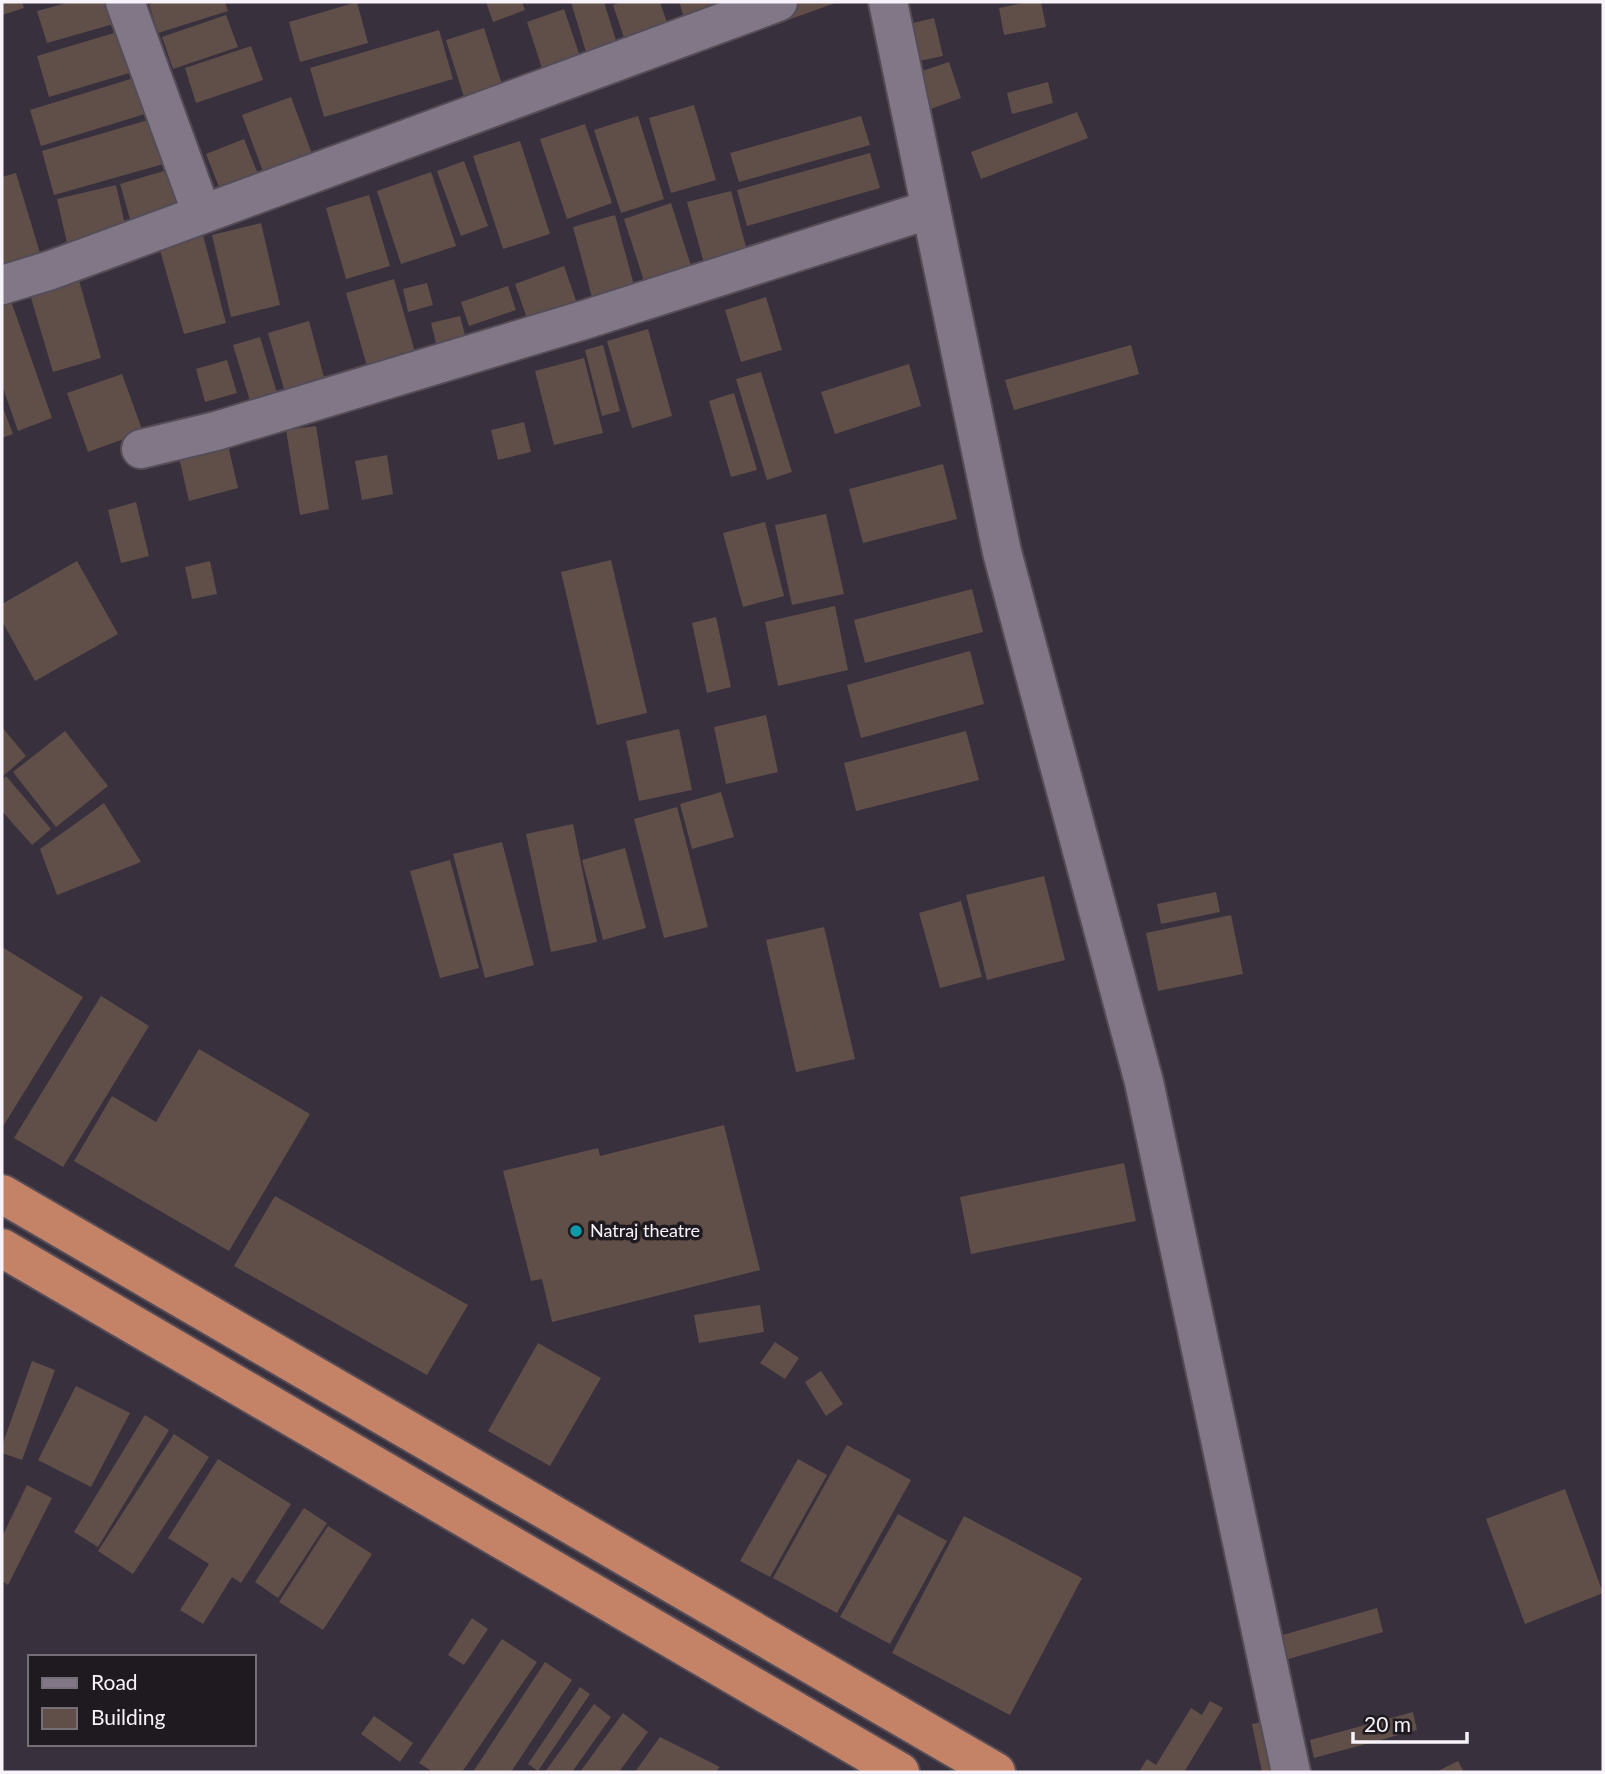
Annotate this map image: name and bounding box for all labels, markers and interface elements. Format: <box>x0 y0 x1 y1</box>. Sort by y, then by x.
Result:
place label: Natraj theatre <box>590 1219 700 1241</box>
marker: Natraj theatre <box>568 1223 584 1239</box>
legend <box>28 1655 256 1746</box>
text: Road <box>91 1669 138 1694</box>
scale bar <box>1353 1700 1467 1744</box>
text: Building <box>91 1704 166 1729</box>
text: 20 m <box>1364 1711 1411 1736</box>

